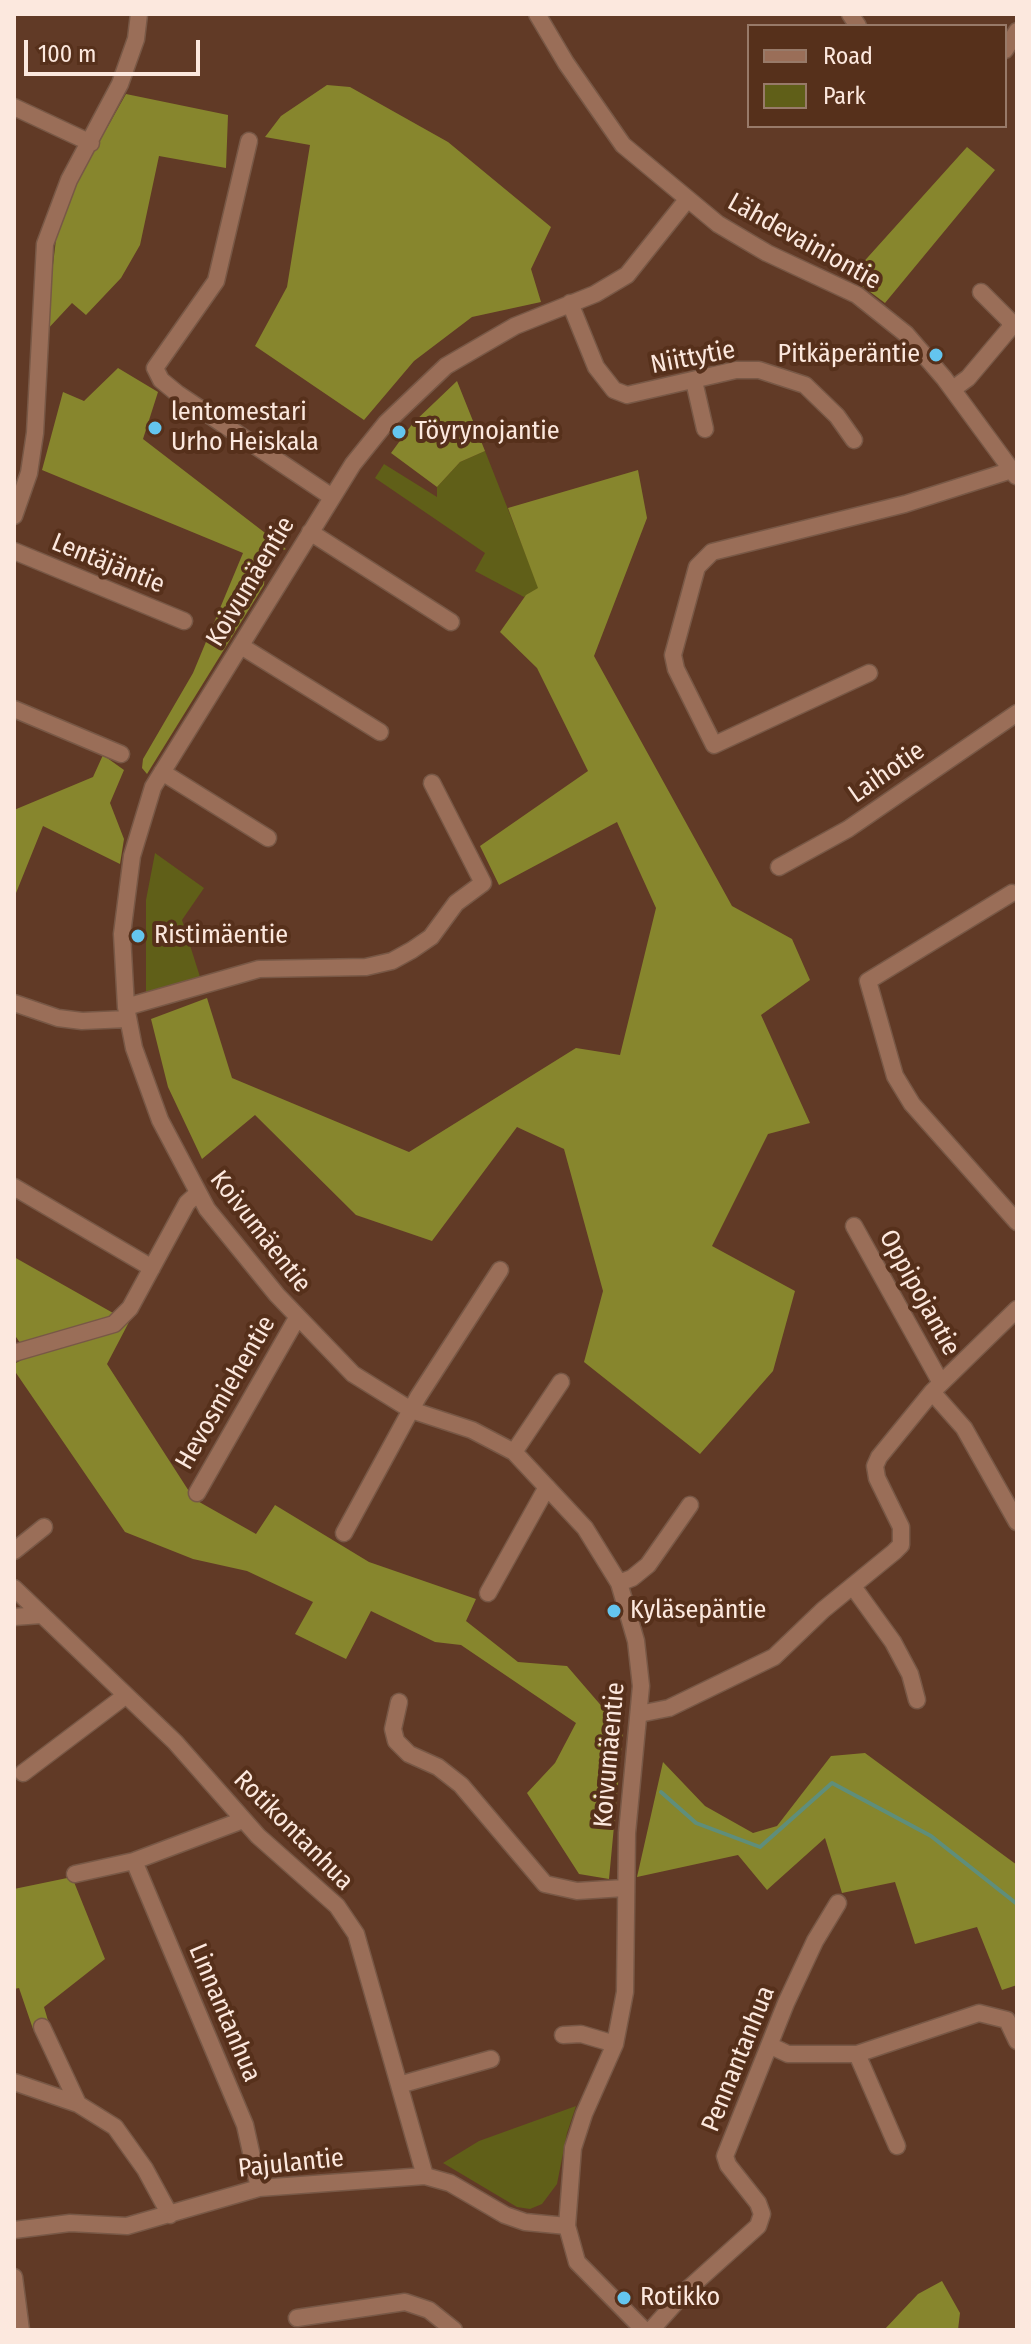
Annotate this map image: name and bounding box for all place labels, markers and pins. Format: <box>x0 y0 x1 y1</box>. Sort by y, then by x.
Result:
place label: Pitkäperäntie <box>778 339 920 371</box>
marker: Pitkäperäntie <box>927 346 945 364</box>
place label: lentomestari Urho Heiskala <box>171 397 319 458</box>
place label: Töyrynojantie <box>415 416 560 448</box>
marker: lentomestari Urho Heiskala <box>146 419 164 437</box>
marker: Töyrynojantie <box>390 423 408 441</box>
place label: Ristimäentie <box>154 920 288 952</box>
marker: Ristimäentie <box>129 927 147 945</box>
place label: Kyläsepäntie <box>630 1595 766 1627</box>
marker: Kyläsepäntie <box>605 1602 623 1620</box>
place label: Rotikko <box>640 2282 720 2314</box>
marker: Rotikko <box>615 2289 633 2307</box>

